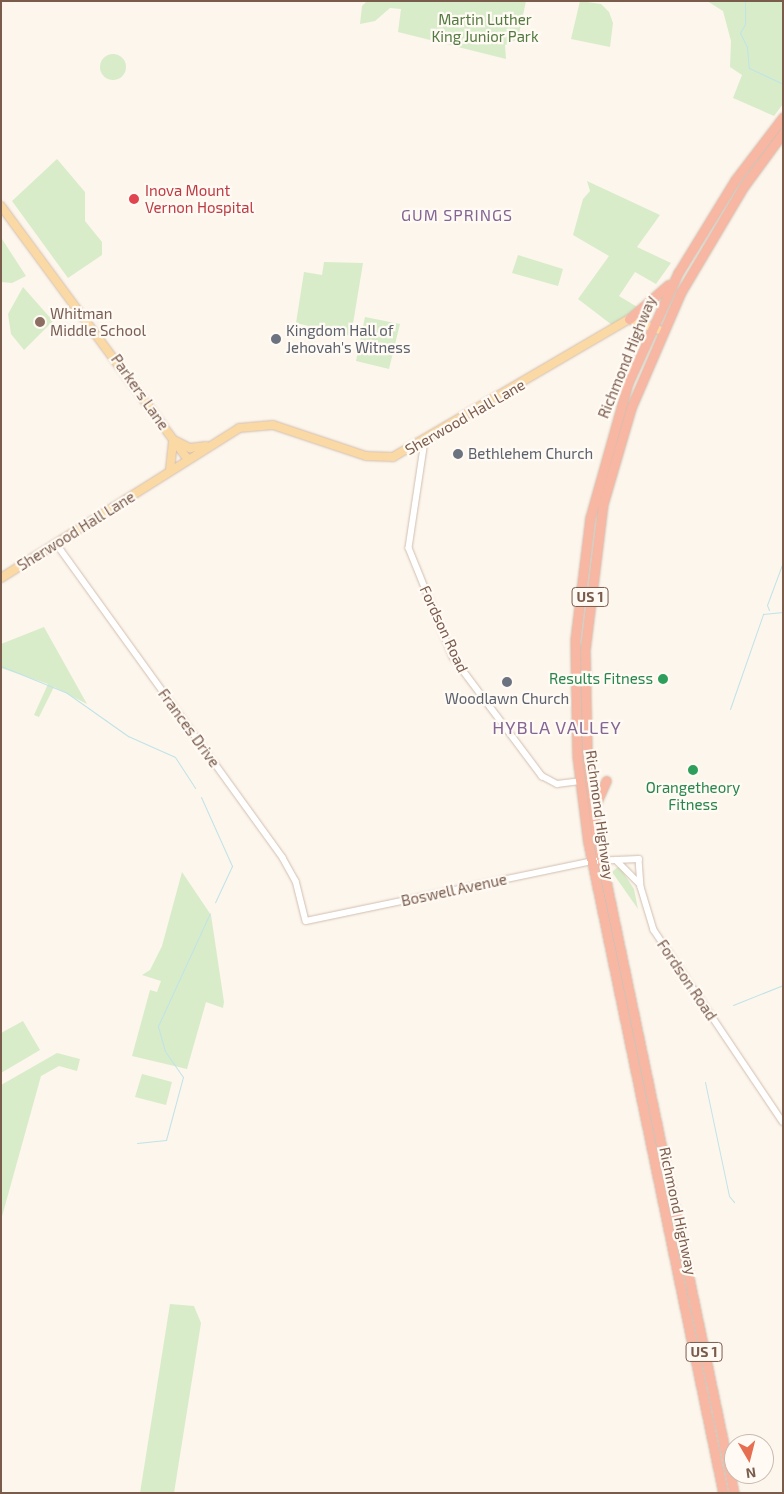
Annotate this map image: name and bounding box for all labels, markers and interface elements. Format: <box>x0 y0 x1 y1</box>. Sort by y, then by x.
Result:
park label: Martin Luther King Junior Park <box>431 10 539 45</box>
place label: Inova Mount Vernon Hospital <box>145 181 254 216</box>
marker: Inova Mount Vernon Hospital <box>127 192 141 206</box>
district label: GUM SPRINGS <box>400 205 514 225</box>
street label: Richmond Highway <box>594 293 660 421</box>
place label: Whitman Middle School <box>50 304 146 339</box>
marker: Whitman Middle School <box>34 316 46 328</box>
place label: Kingdom Hall of Jehovah's Witness <box>286 321 411 356</box>
marker: Kingdom Hall of Jehovah's Witness <box>270 333 282 345</box>
street label: Parkers Lane <box>107 351 173 433</box>
street label: Sherwood Hall Lane <box>402 375 528 459</box>
place label: Bethlehem Church <box>468 445 593 463</box>
marker: Bethlehem Church <box>452 448 464 460</box>
street label: Sherwood Hall Lane <box>14 487 138 575</box>
street label: Fordson Road <box>416 583 472 675</box>
road number: US 1 <box>571 586 609 608</box>
place label: Results Fitness <box>549 670 653 688</box>
marker: Results Fitness <box>657 673 669 685</box>
marker: Woodlawn Church <box>501 676 513 688</box>
street label: Frances Drive <box>154 685 224 771</box>
place label: Woodlawn Church <box>445 690 569 708</box>
district label: HYBLA VALLEY <box>490 716 624 738</box>
street label: Richmond Highway <box>582 749 618 881</box>
marker: Orangetheory Fitness <box>687 764 699 776</box>
place label: Orangetheory Fitness <box>646 778 740 813</box>
street label: Boswell Avenue <box>399 870 509 910</box>
street label: Fordson Road <box>653 936 721 1024</box>
street label: Richmond Highway <box>656 1145 700 1277</box>
road number: US 1 <box>685 1340 723 1364</box>
north arrow <box>724 1434 774 1484</box>
text: N <box>745 1464 757 1482</box>

